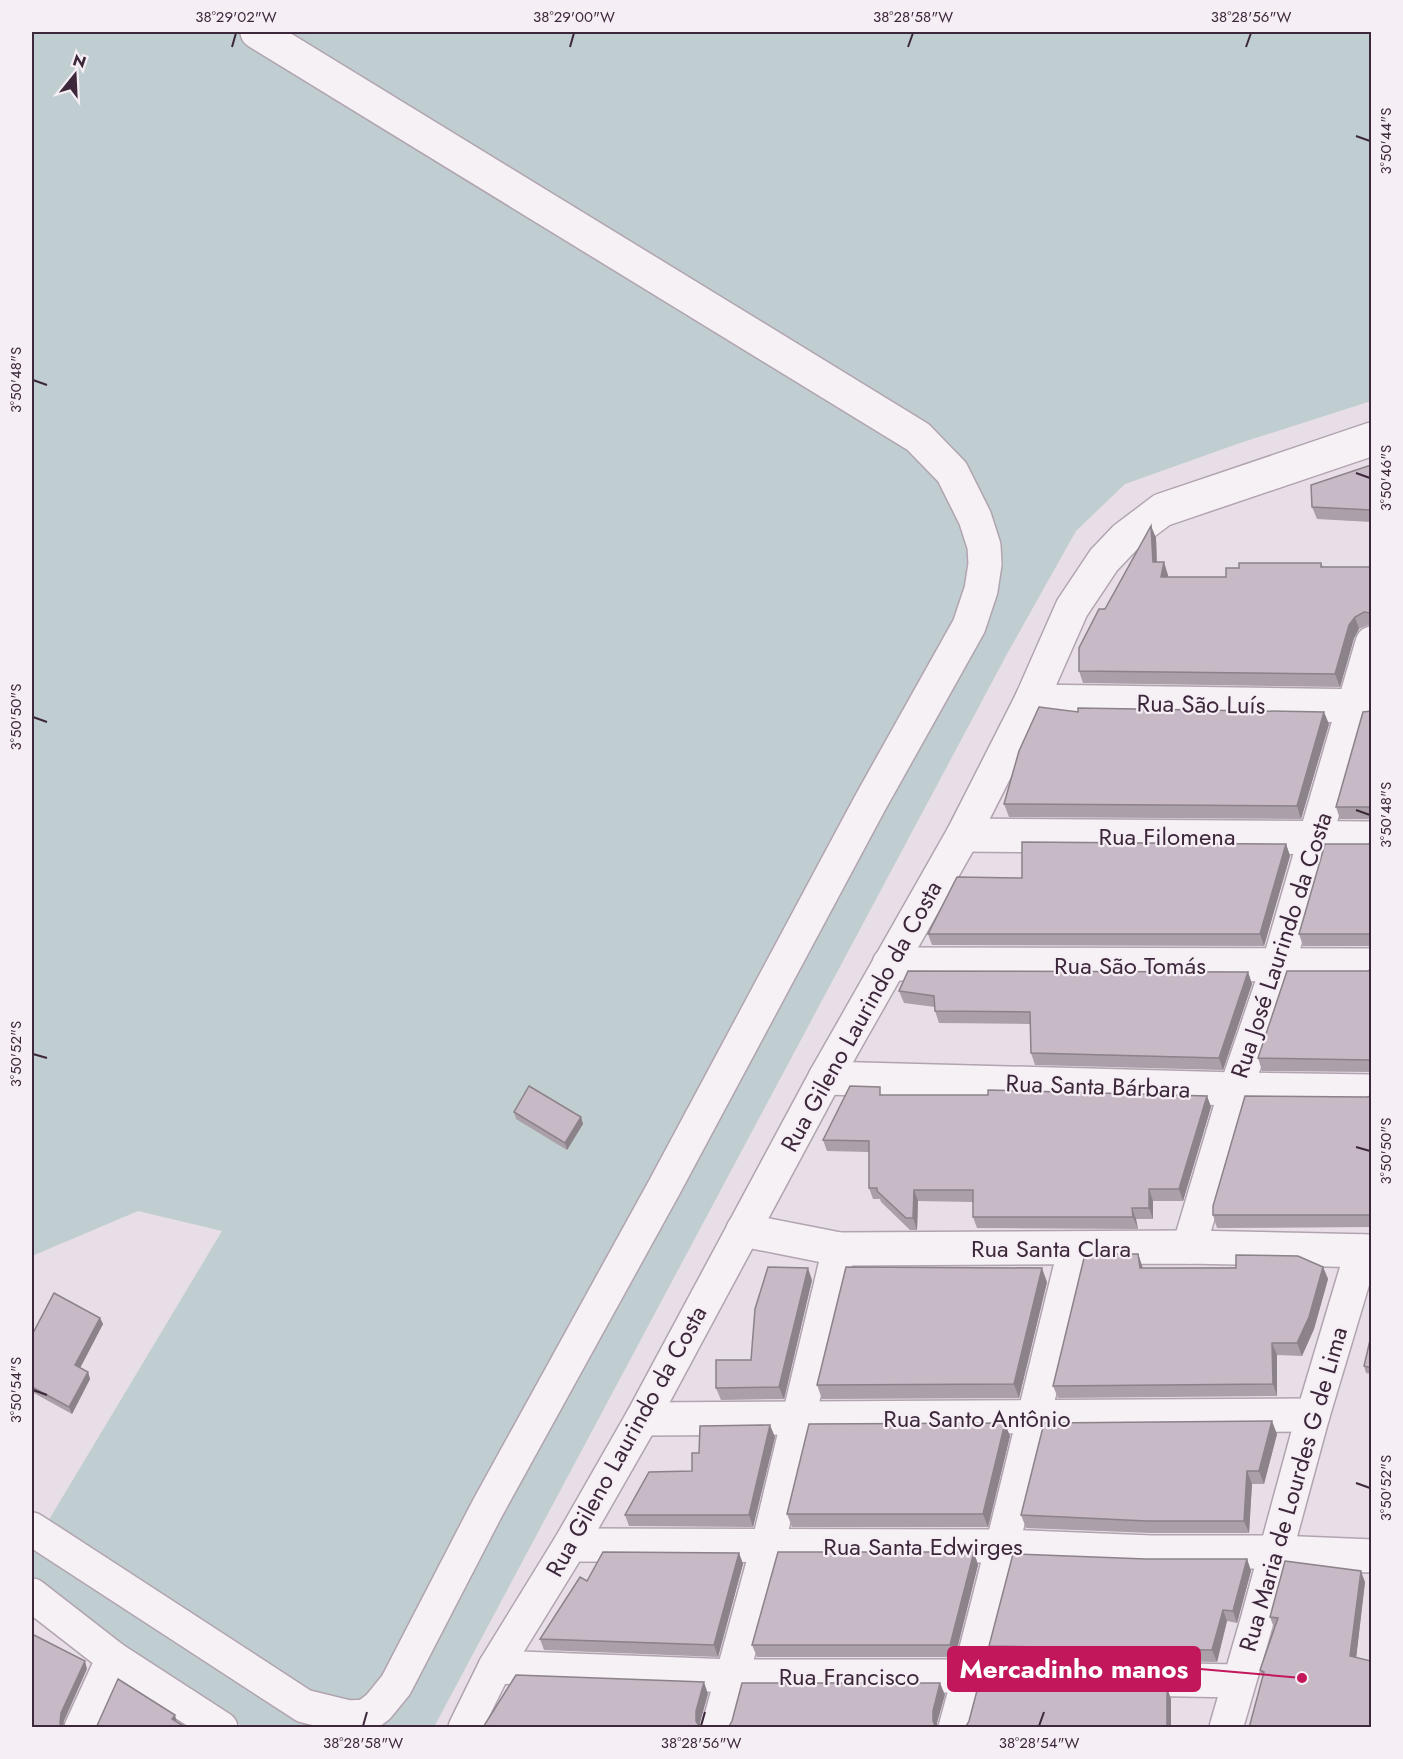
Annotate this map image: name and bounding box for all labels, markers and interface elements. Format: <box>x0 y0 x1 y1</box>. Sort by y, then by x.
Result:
text: 38°29'02"W <box>195 6 277 28</box>
text: 38°29'00"W <box>533 6 615 28</box>
text: 38°28'58"W <box>873 6 953 28</box>
text: 38°28'56"W <box>1211 6 1291 28</box>
north arrow <box>45 45 105 105</box>
text: N <box>70 48 89 74</box>
text: 3°50'44"S <box>1375 108 1397 174</box>
text: 3°50'48"S <box>5 347 27 413</box>
text: 3°50'46"S <box>1375 445 1397 511</box>
text: 3°50'50"S <box>5 684 27 750</box>
street label: Rua São Luís <box>1136 685 1266 723</box>
text: 3°50'48"S <box>1375 782 1397 848</box>
street label: Rua José Laurindo da Costa <box>1221 807 1341 1083</box>
street label: Rua Filomena <box>1099 819 1235 854</box>
street label: Rua Gileno Laurindo da Costa <box>772 874 950 1158</box>
street label: Rua São Tomás <box>1054 948 1206 983</box>
text: 3°50'52"S <box>5 1021 27 1087</box>
street label: Rua Santa Bárbara <box>1005 1065 1191 1107</box>
text: 3°50'50"S <box>1375 1118 1397 1184</box>
street label: Rua Santa Clara <box>971 1231 1131 1266</box>
street label: Rua Gileno Laurindo da Costa <box>537 1299 715 1583</box>
street label: Rua Maria de Lourdes G de Lima <box>1230 1323 1356 1655</box>
text: 3°50'54"S <box>5 1357 27 1423</box>
street label: Rua Santo Antônio <box>883 1401 1071 1436</box>
text: 3°50'52"S <box>1375 1455 1397 1521</box>
street label: Rua Santa Edwirges <box>823 1529 1023 1564</box>
callout: Mercadinho manos <box>948 1647 1200 1691</box>
text: Mercadinho manos <box>960 1650 1189 1688</box>
street label: Rua Francisco <box>779 1659 919 1694</box>
text: 38°28'58"W <box>323 1732 403 1754</box>
text: 38°28'56"W <box>661 1732 741 1754</box>
text: 38°28'54"W <box>999 1732 1079 1754</box>

